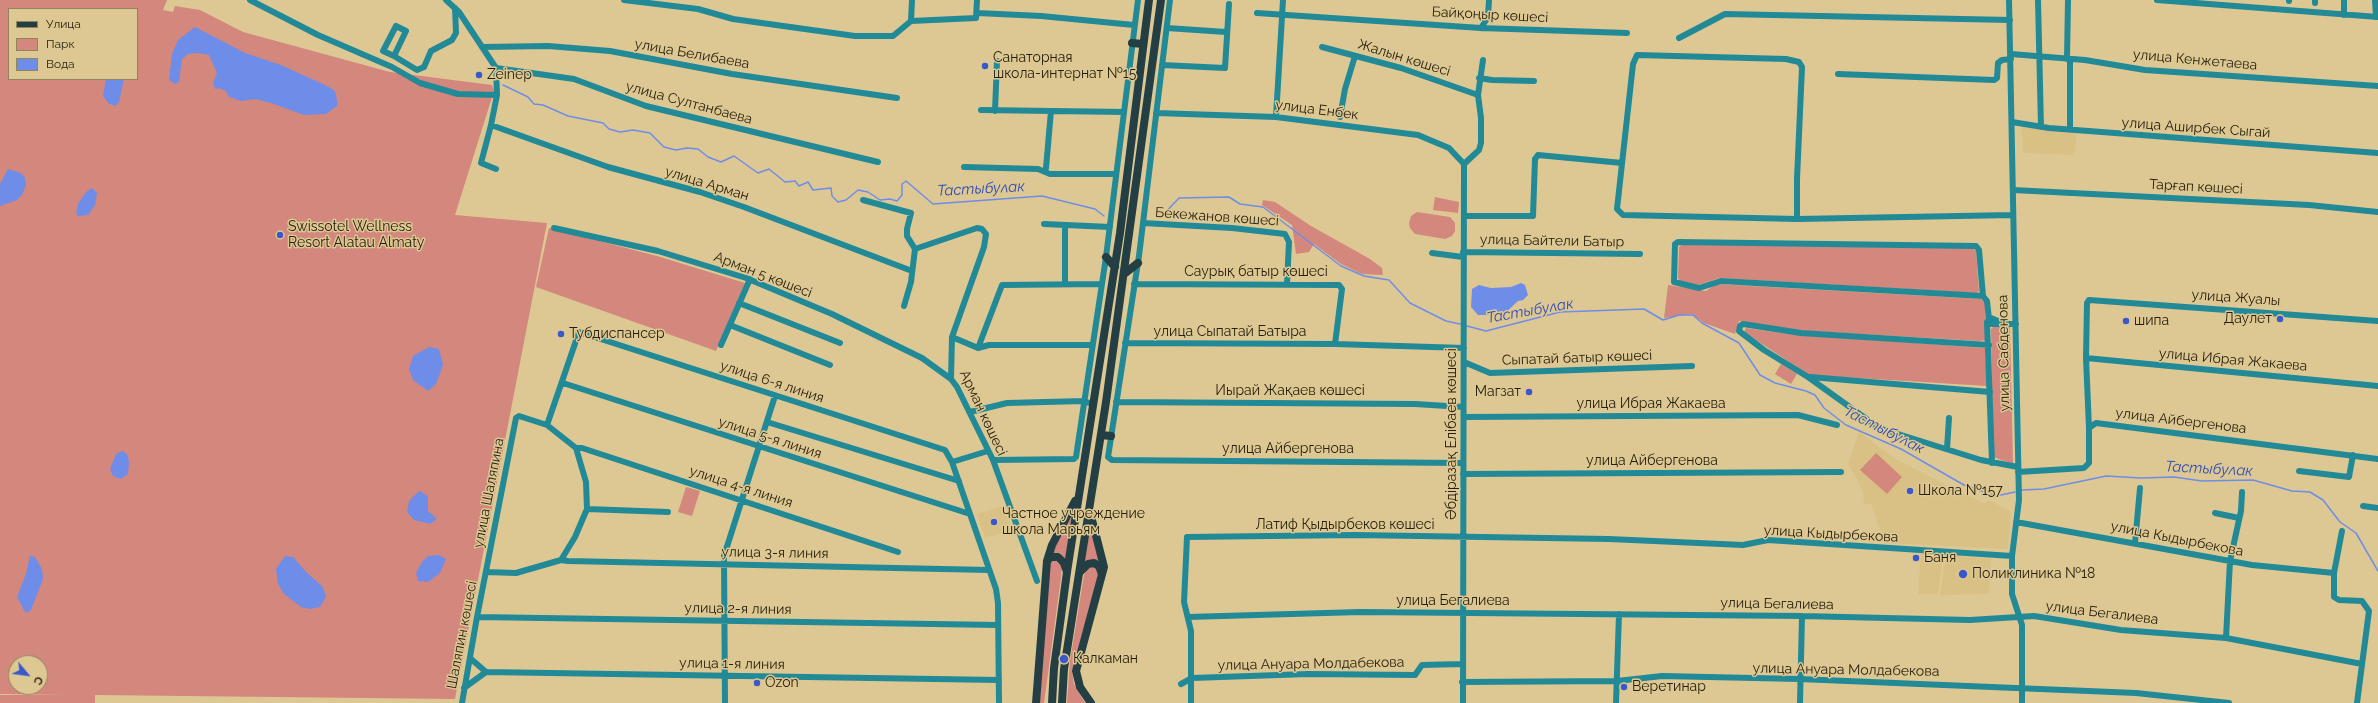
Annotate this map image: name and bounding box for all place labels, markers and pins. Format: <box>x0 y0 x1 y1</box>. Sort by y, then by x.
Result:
place label: Санаторная школа-интернат №15 <box>993 50 1136 82</box>
marker: Санаторная школа-интернат №15 <box>980 61 990 71</box>
place label: Zeinep <box>487 67 532 83</box>
marker: Zeinep <box>474 70 484 80</box>
place label: Swissotel Wellness Resort Alatau Almaty <box>288 219 424 252</box>
marker: Swissotel Wellness Resort Alatau Almaty <box>275 230 285 240</box>
place label: Даулет <box>2224 311 2272 327</box>
place label: шипа <box>2134 313 2169 329</box>
marker: Даулет <box>2275 314 2285 324</box>
marker: шипа <box>2121 316 2131 326</box>
place label: Тубдиспансер <box>569 326 665 342</box>
marker: Тубдиспансер <box>556 329 566 339</box>
place label: Магзат <box>1475 384 1521 400</box>
marker: Магзат <box>1524 387 1534 397</box>
place label: Школа №157 <box>1918 483 2003 499</box>
marker: Школа №157 <box>1905 486 1915 496</box>
place label: Частное учреждение школа Марьям <box>1002 506 1145 538</box>
marker: Частное учреждение школа Марьям <box>989 517 999 527</box>
place label: Баня <box>1924 550 1956 566</box>
marker: Баня <box>1911 553 1921 563</box>
place label: Поликлиника №18 <box>1972 566 2095 582</box>
marker: Поликлиника №18 <box>1957 568 1969 580</box>
place label: Калкаман <box>1073 651 1138 667</box>
marker: Калкаман <box>1058 653 1070 665</box>
place label: Ozon <box>765 675 799 691</box>
marker: Ozon <box>752 678 762 688</box>
place label: Веретинар <box>1632 679 1706 695</box>
marker: Веретинар <box>1619 682 1629 692</box>

